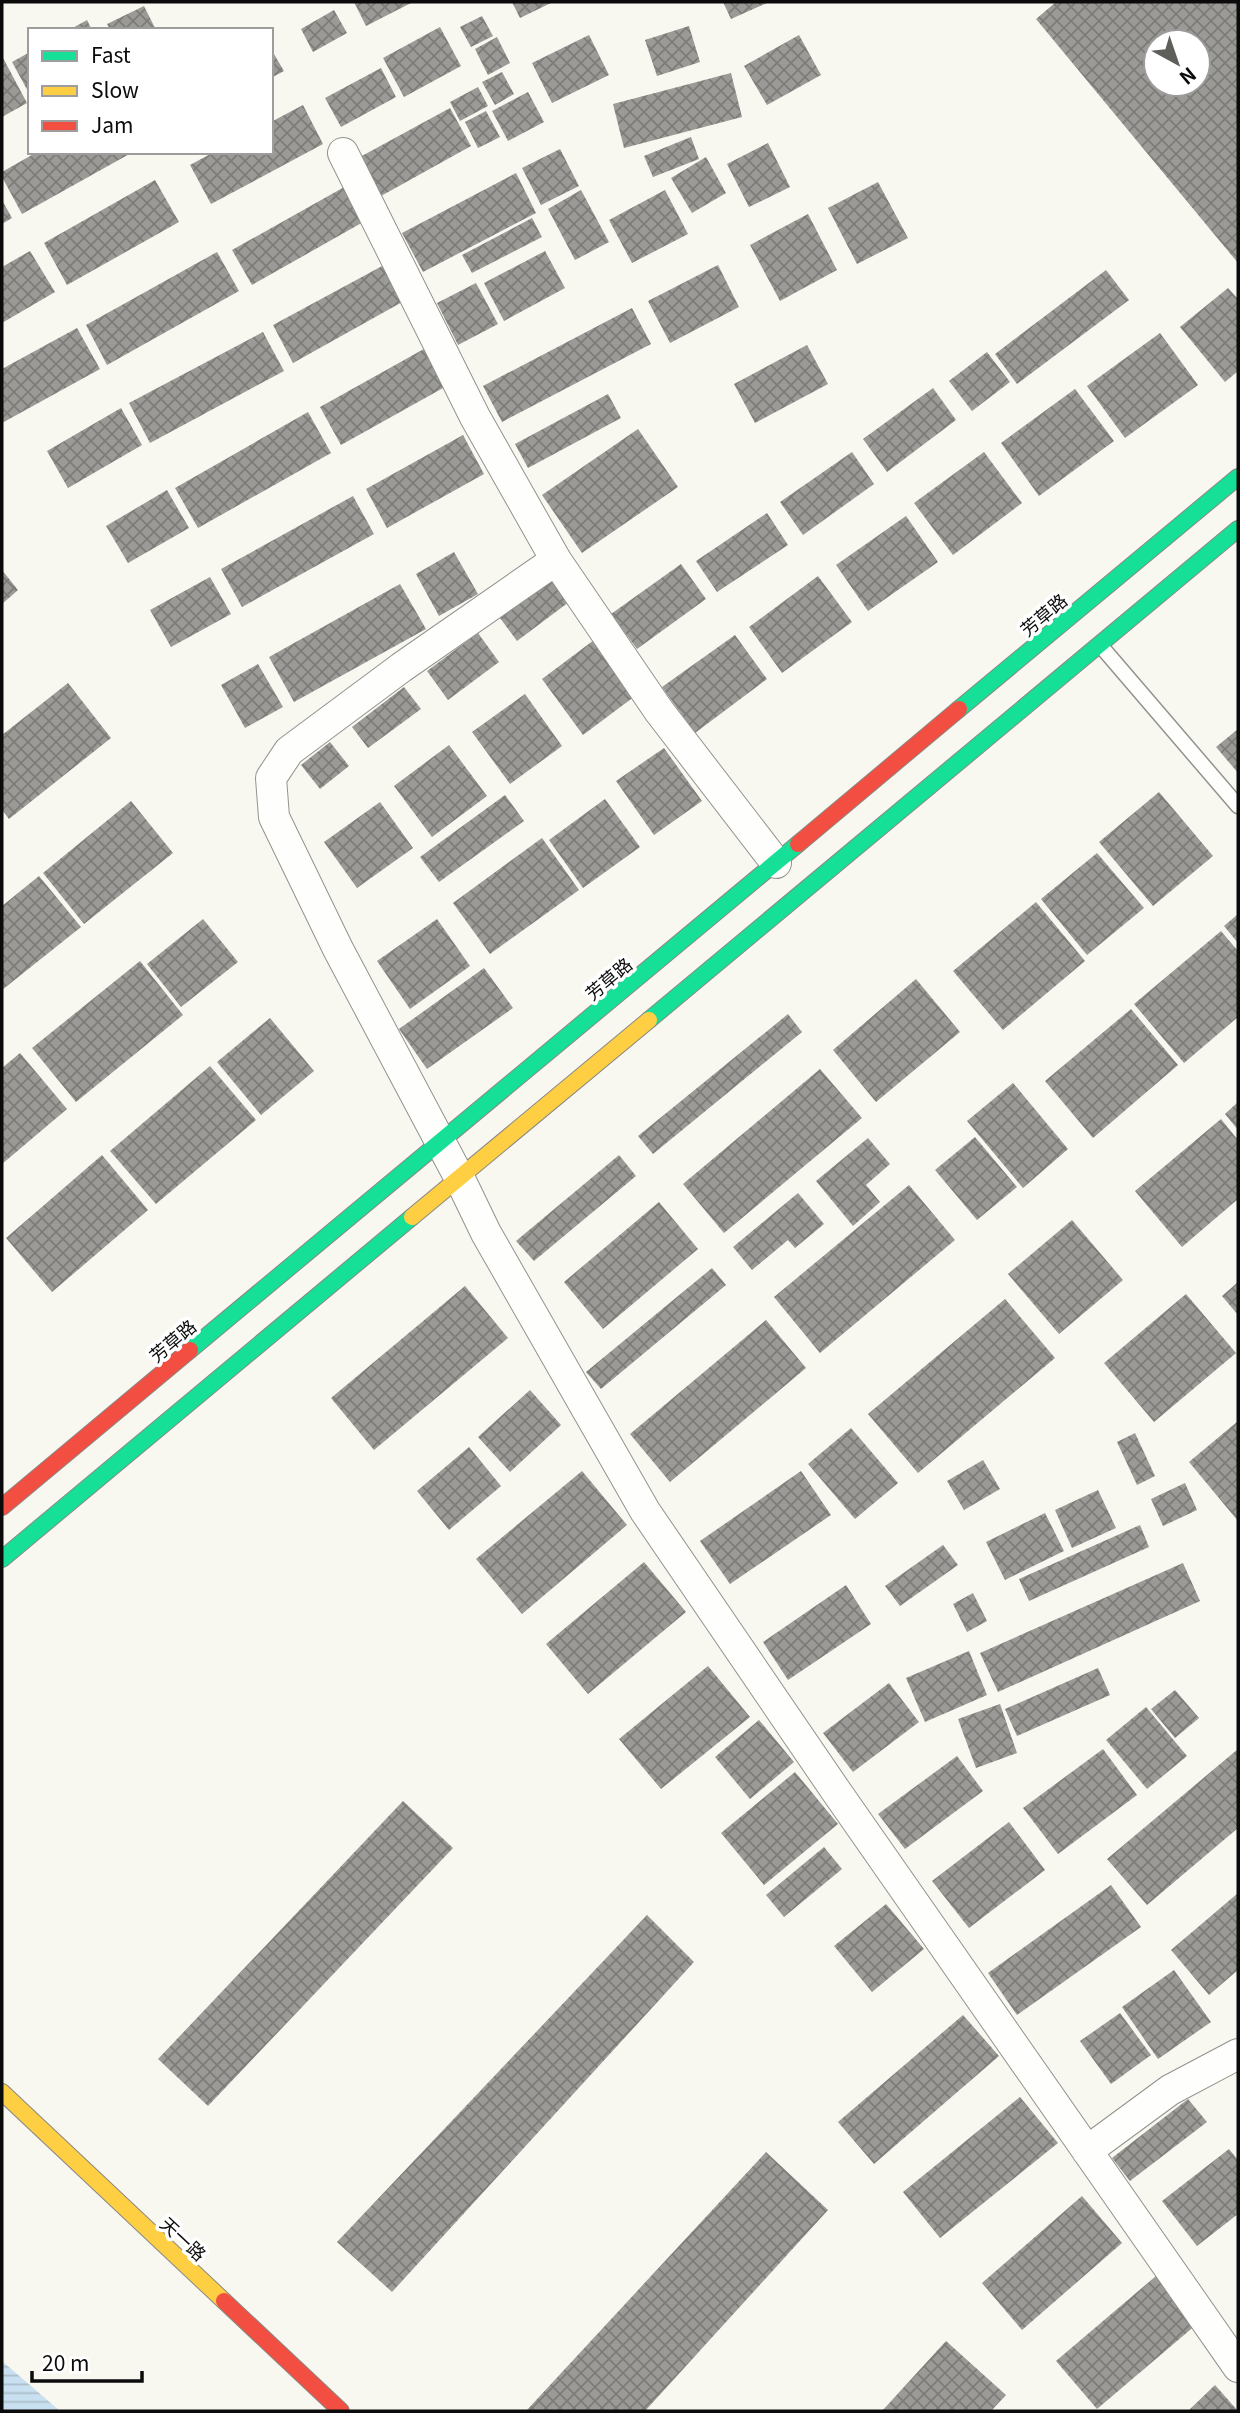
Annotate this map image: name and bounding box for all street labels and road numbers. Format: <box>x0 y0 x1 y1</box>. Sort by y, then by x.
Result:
street label: 芳草路 <box>1014 587 1072 641</box>
street label: 芳草路 <box>579 951 637 1005</box>
street label: 芳草路 <box>143 1313 201 1367</box>
street label: 天一路 <box>155 2210 213 2266</box>

